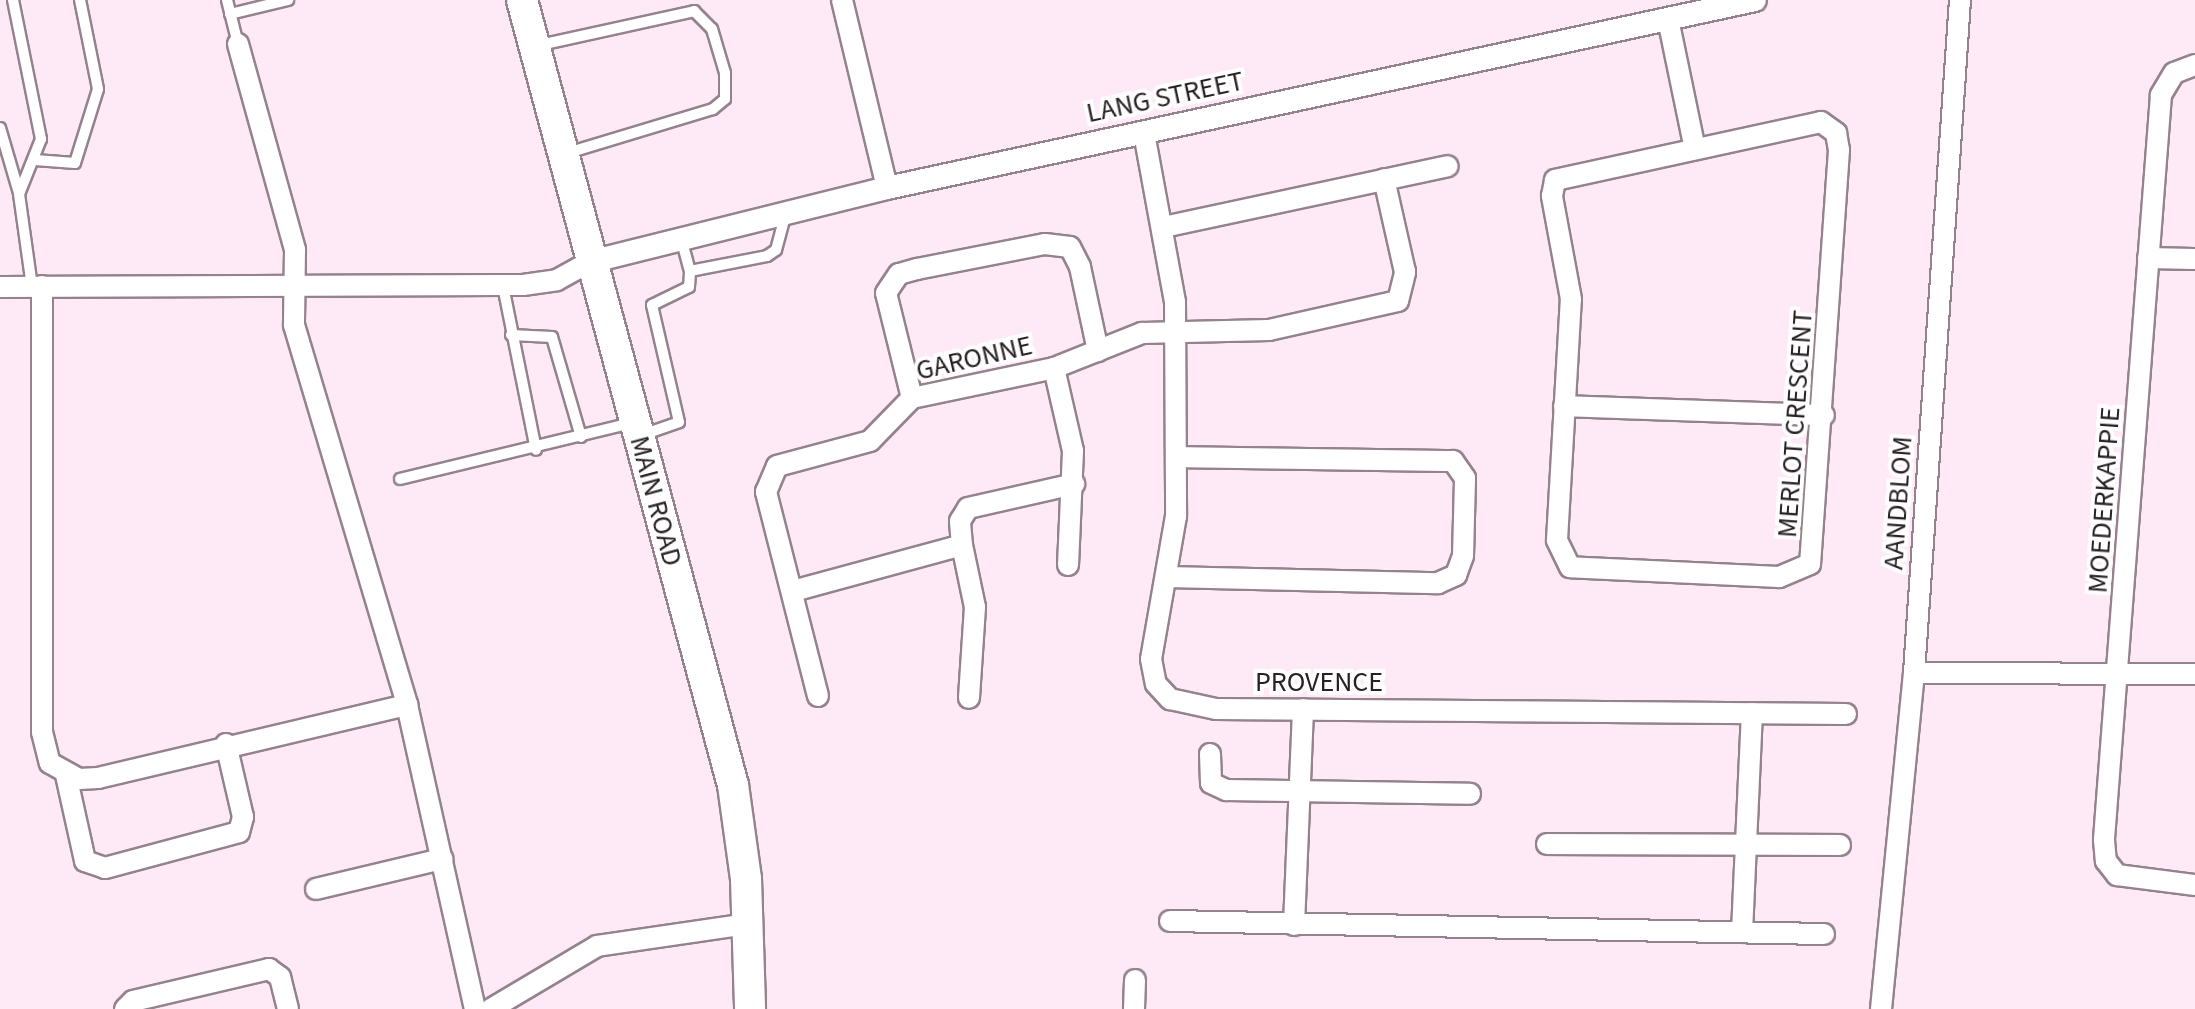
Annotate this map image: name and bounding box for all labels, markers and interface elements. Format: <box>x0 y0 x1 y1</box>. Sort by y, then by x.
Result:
street label: LANG STREET <box>1083 64 1247 130</box>
street label: MERLOT CRESCENT <box>1770 309 1820 539</box>
street label: GARONNE <box>913 328 1035 388</box>
street label: MOEDERKAPPIE <box>2081 406 2127 594</box>
street label: MAIN ROAD <box>623 432 689 570</box>
street label: AANDBLOM <box>1877 435 1919 571</box>
street label: PROVENCE <box>1255 665 1383 699</box>

